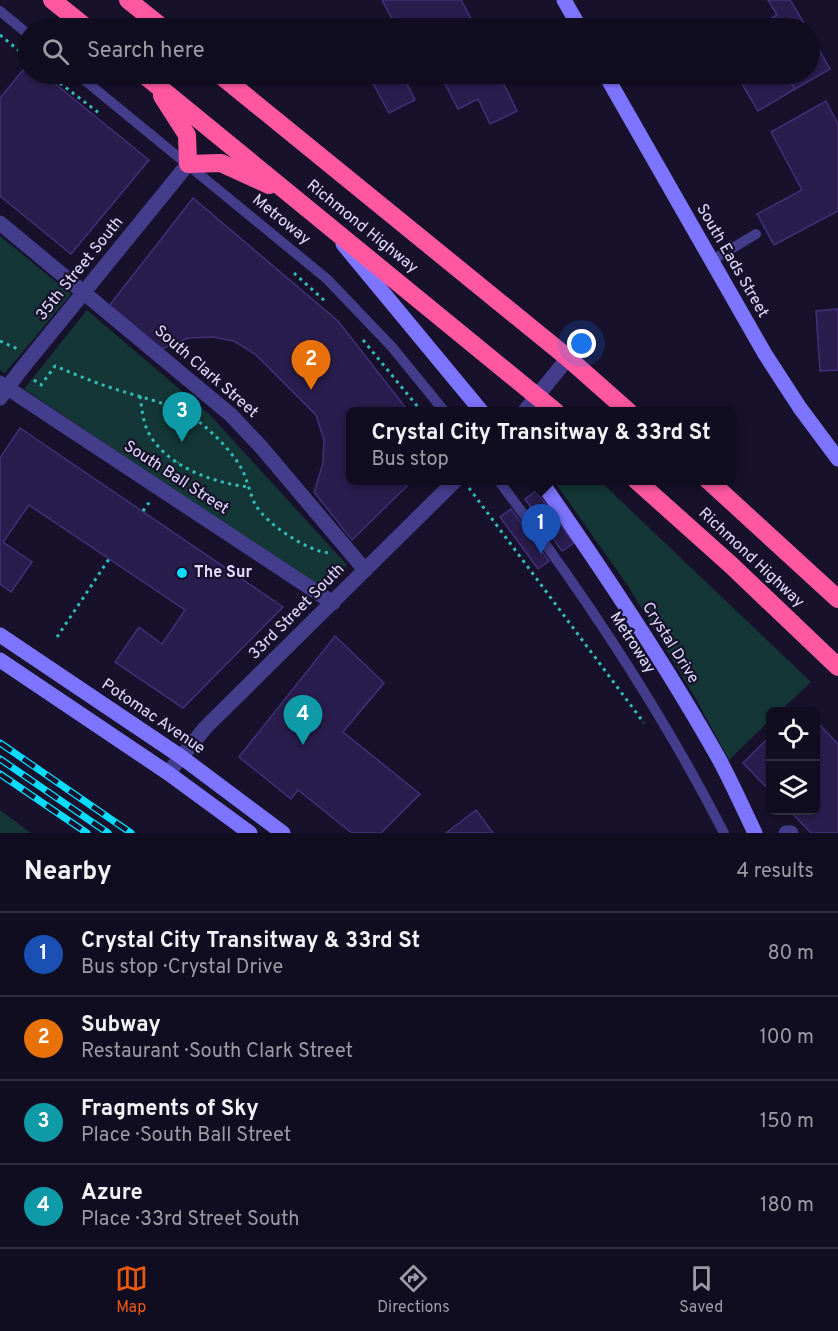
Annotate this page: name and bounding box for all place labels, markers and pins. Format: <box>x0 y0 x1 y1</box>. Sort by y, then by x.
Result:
pin: 2 <box>292 340 330 390</box>
pin: 3 <box>162 392 201 442</box>
pin: 1 <box>522 504 560 554</box>
place label: The Sur <box>194 563 252 583</box>
marker: The Sur <box>175 566 189 580</box>
pin: 4 <box>284 696 322 745</box>

